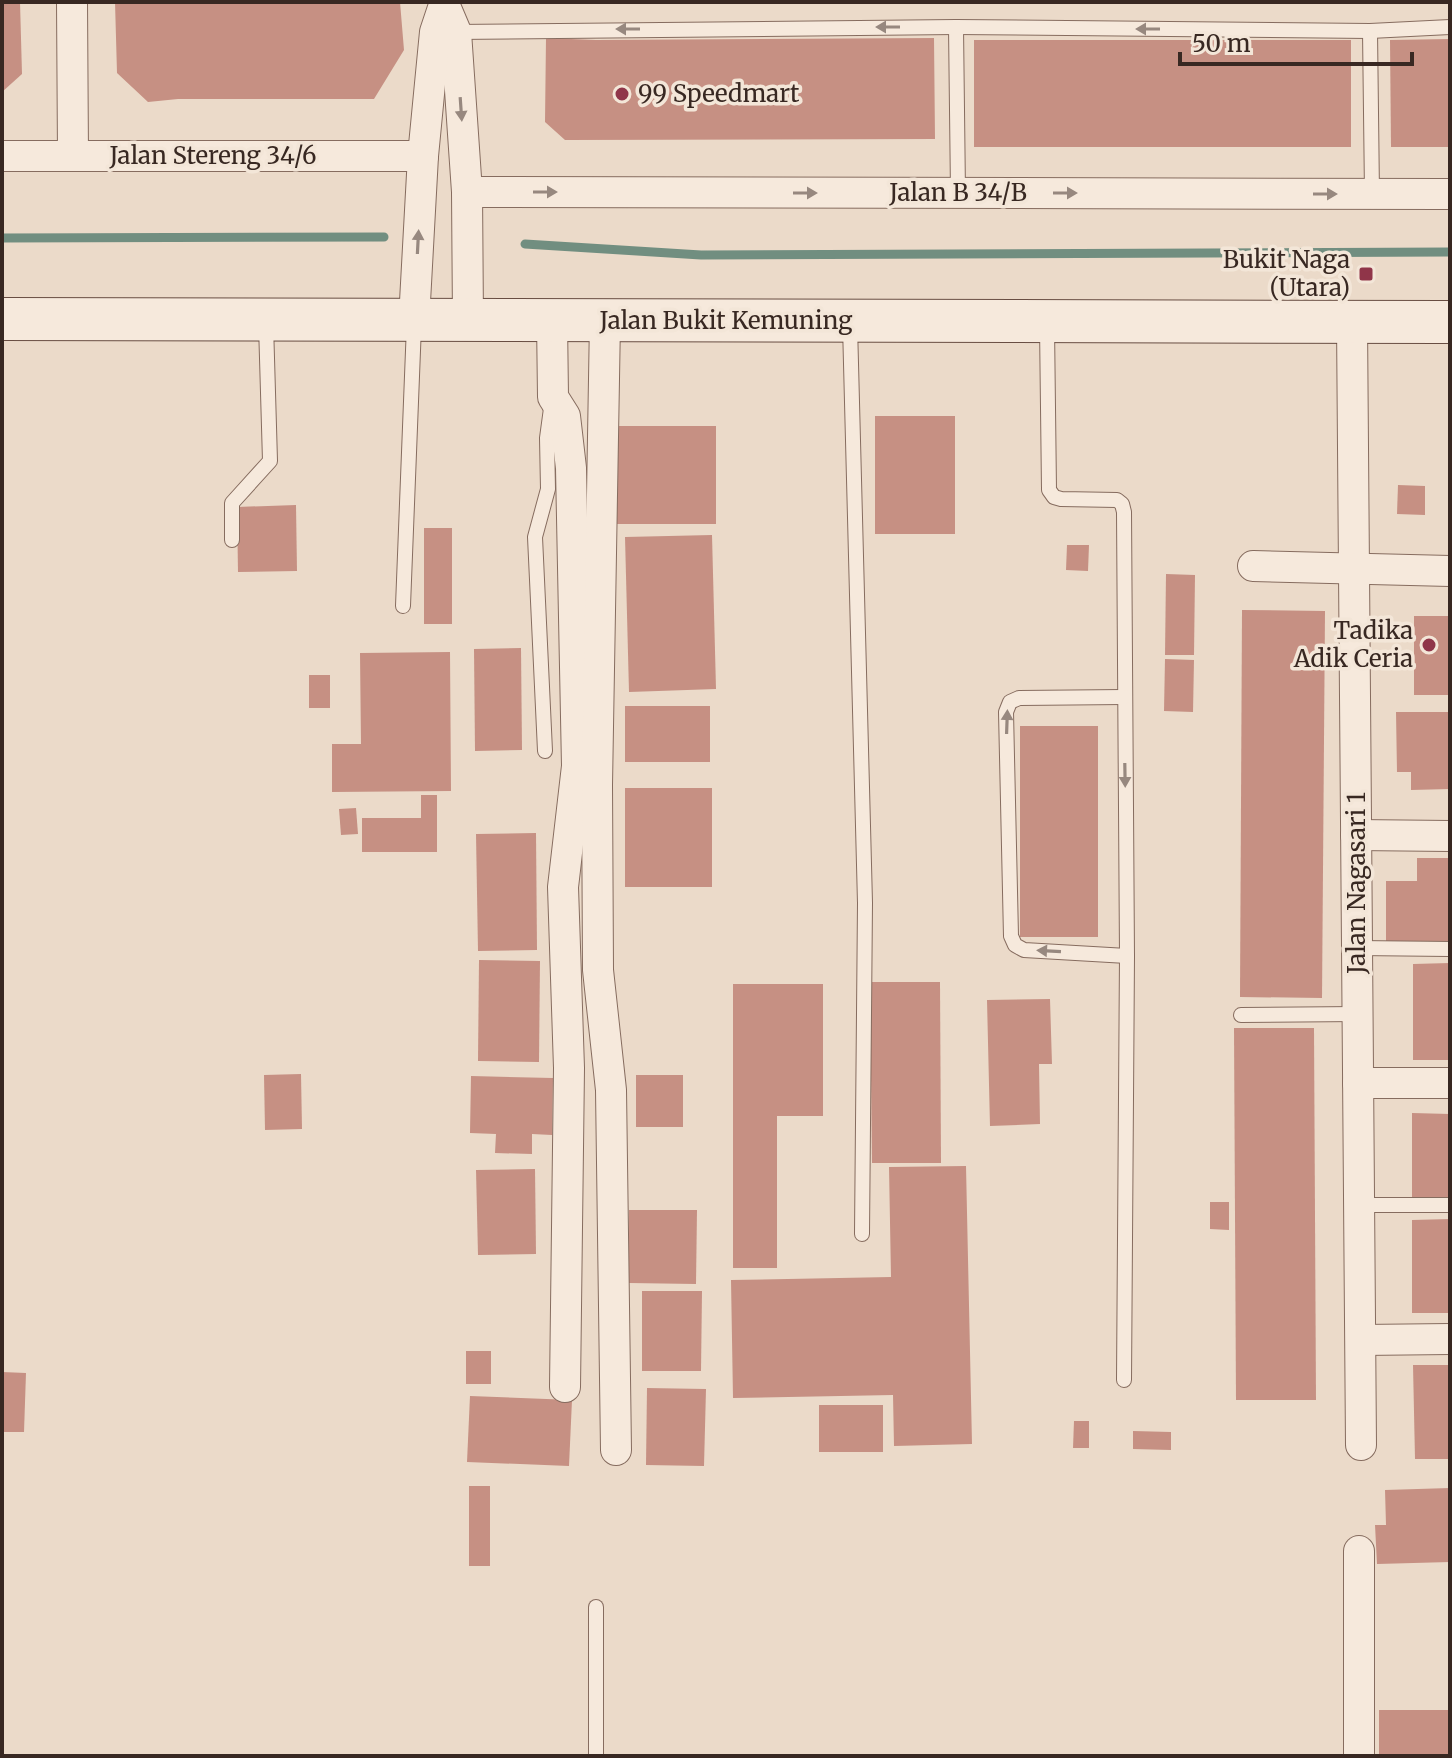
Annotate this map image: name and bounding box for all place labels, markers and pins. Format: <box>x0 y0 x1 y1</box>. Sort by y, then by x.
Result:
place label: 99 Speedmart <box>638 78 800 109</box>
marker: 99 Speedmart <box>613 85 631 103</box>
place label: Bukit Naga (Utara) <box>1223 244 1350 303</box>
marker: Bukit Naga (Utara) <box>1357 265 1375 283</box>
place label: Tadika Adik Ceria <box>1293 615 1413 674</box>
marker: Tadika Adik Ceria <box>1420 636 1438 654</box>

